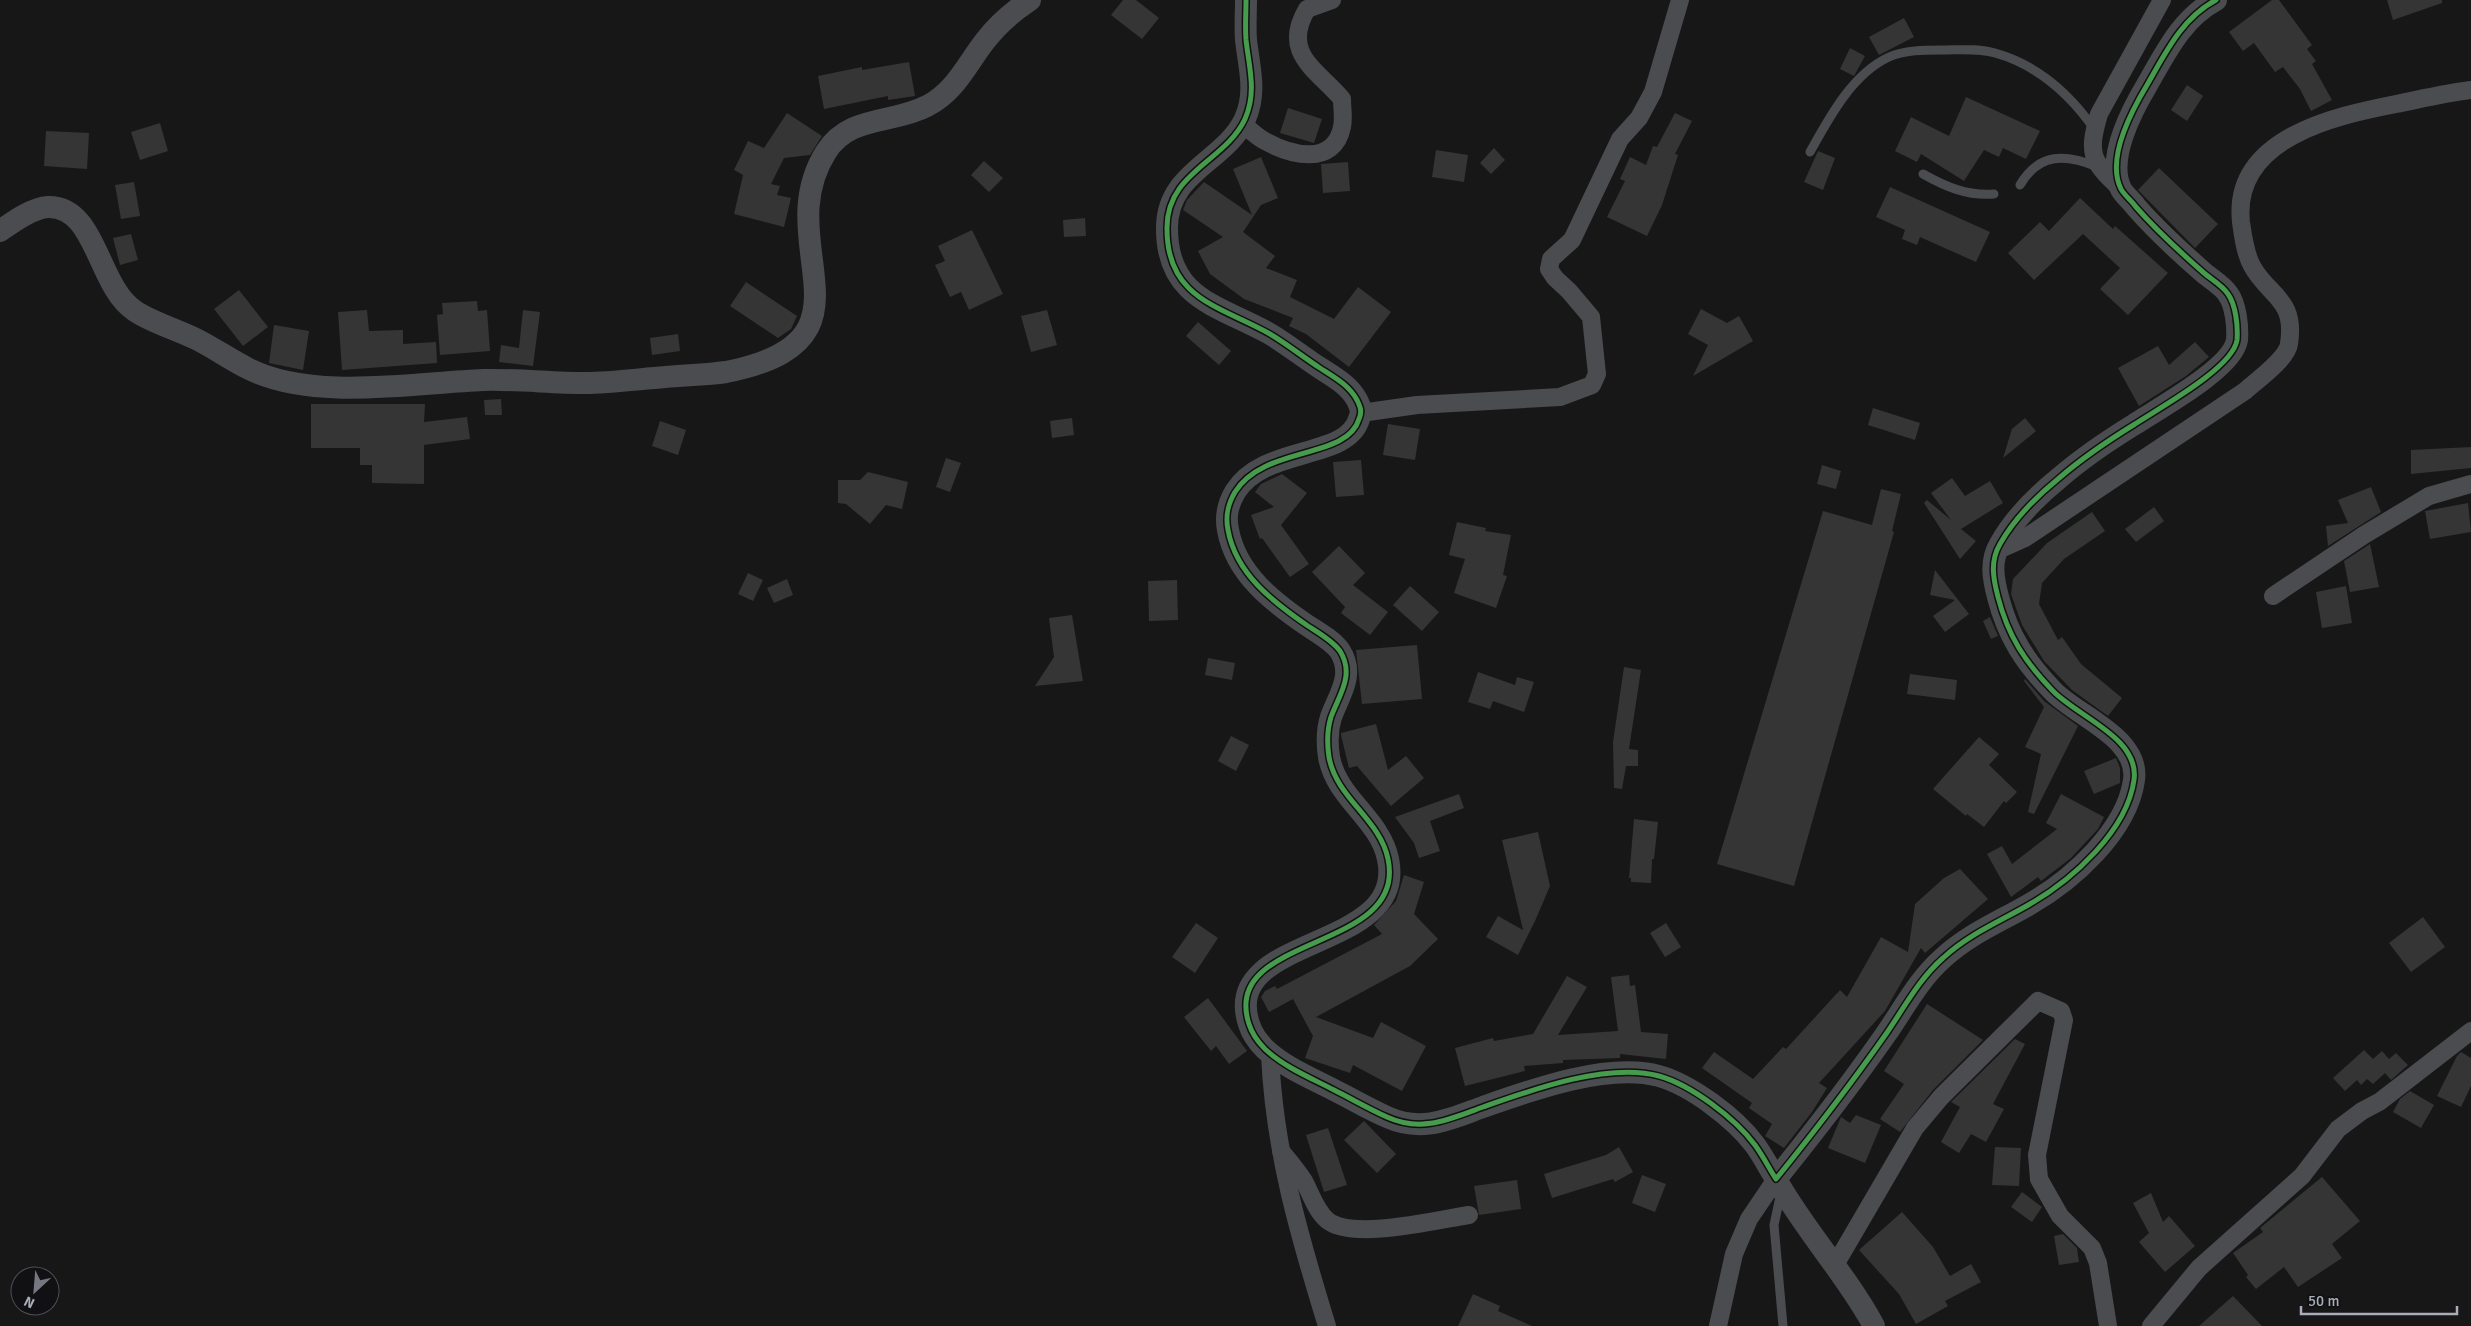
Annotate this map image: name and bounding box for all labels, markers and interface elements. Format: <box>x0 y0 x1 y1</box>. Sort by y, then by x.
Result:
north arrow <box>10 1266 60 1316</box>
scale bar <box>2301 1284 2457 1316</box>
text: N <box>21 1292 38 1312</box>
text: 50 m <box>2308 1292 2339 1310</box>

